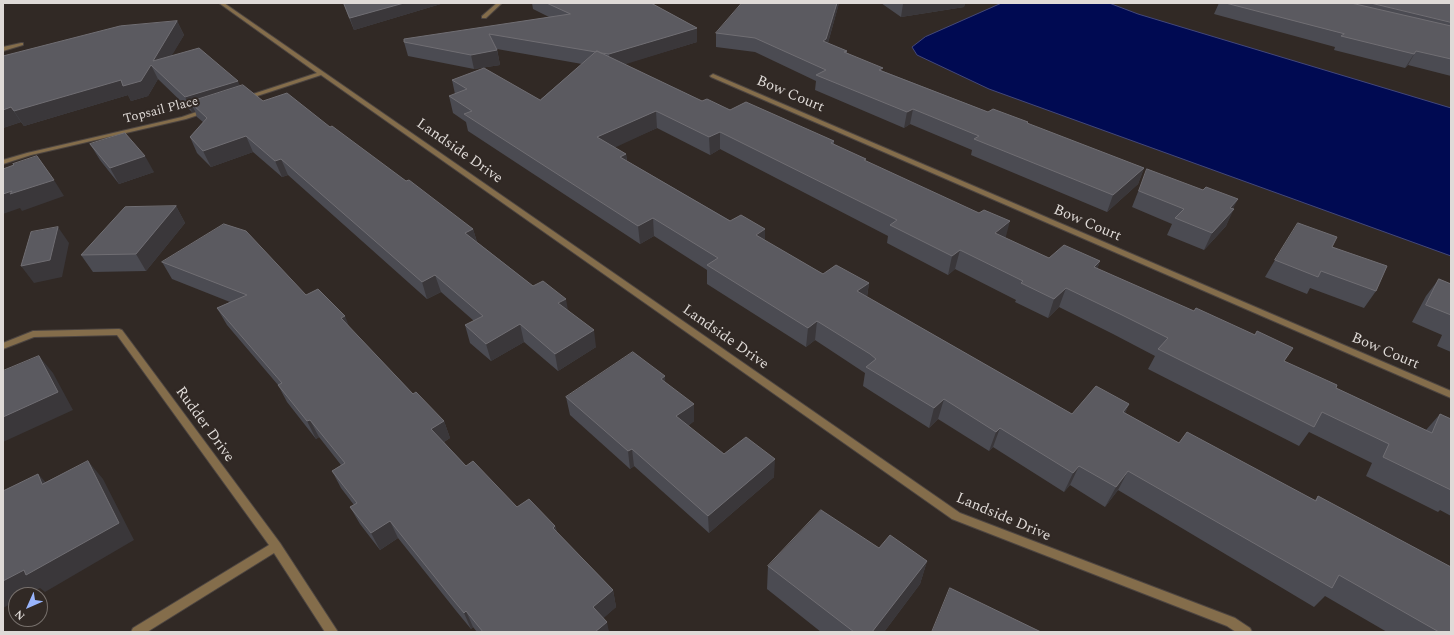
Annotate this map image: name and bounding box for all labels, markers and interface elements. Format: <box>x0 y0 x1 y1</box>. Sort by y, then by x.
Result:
street label: Bow Court <box>753 73 827 117</box>
street label: Topsail Place <box>122 94 200 128</box>
street label: Landside Drive <box>412 116 506 188</box>
street label: Bow Court <box>1050 202 1124 246</box>
street label: Landside Drive <box>678 302 772 374</box>
street label: Bow Court <box>1348 330 1422 374</box>
street label: Rudder Drive <box>171 384 237 466</box>
street label: Landside Drive <box>953 490 1053 546</box>
north arrow <box>8 587 48 627</box>
text: N <box>11 606 29 624</box>

